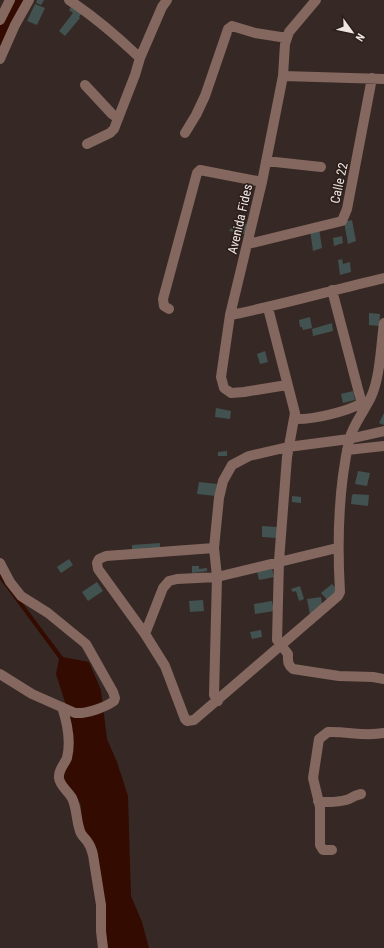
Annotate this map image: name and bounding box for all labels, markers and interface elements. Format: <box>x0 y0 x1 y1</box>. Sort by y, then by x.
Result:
north arrow <box>332 12 372 52</box>
text: N <box>353 31 367 44</box>
street label: Calle 22 <box>327 161 351 205</box>
street label: Avenida Fides <box>225 182 255 255</box>

